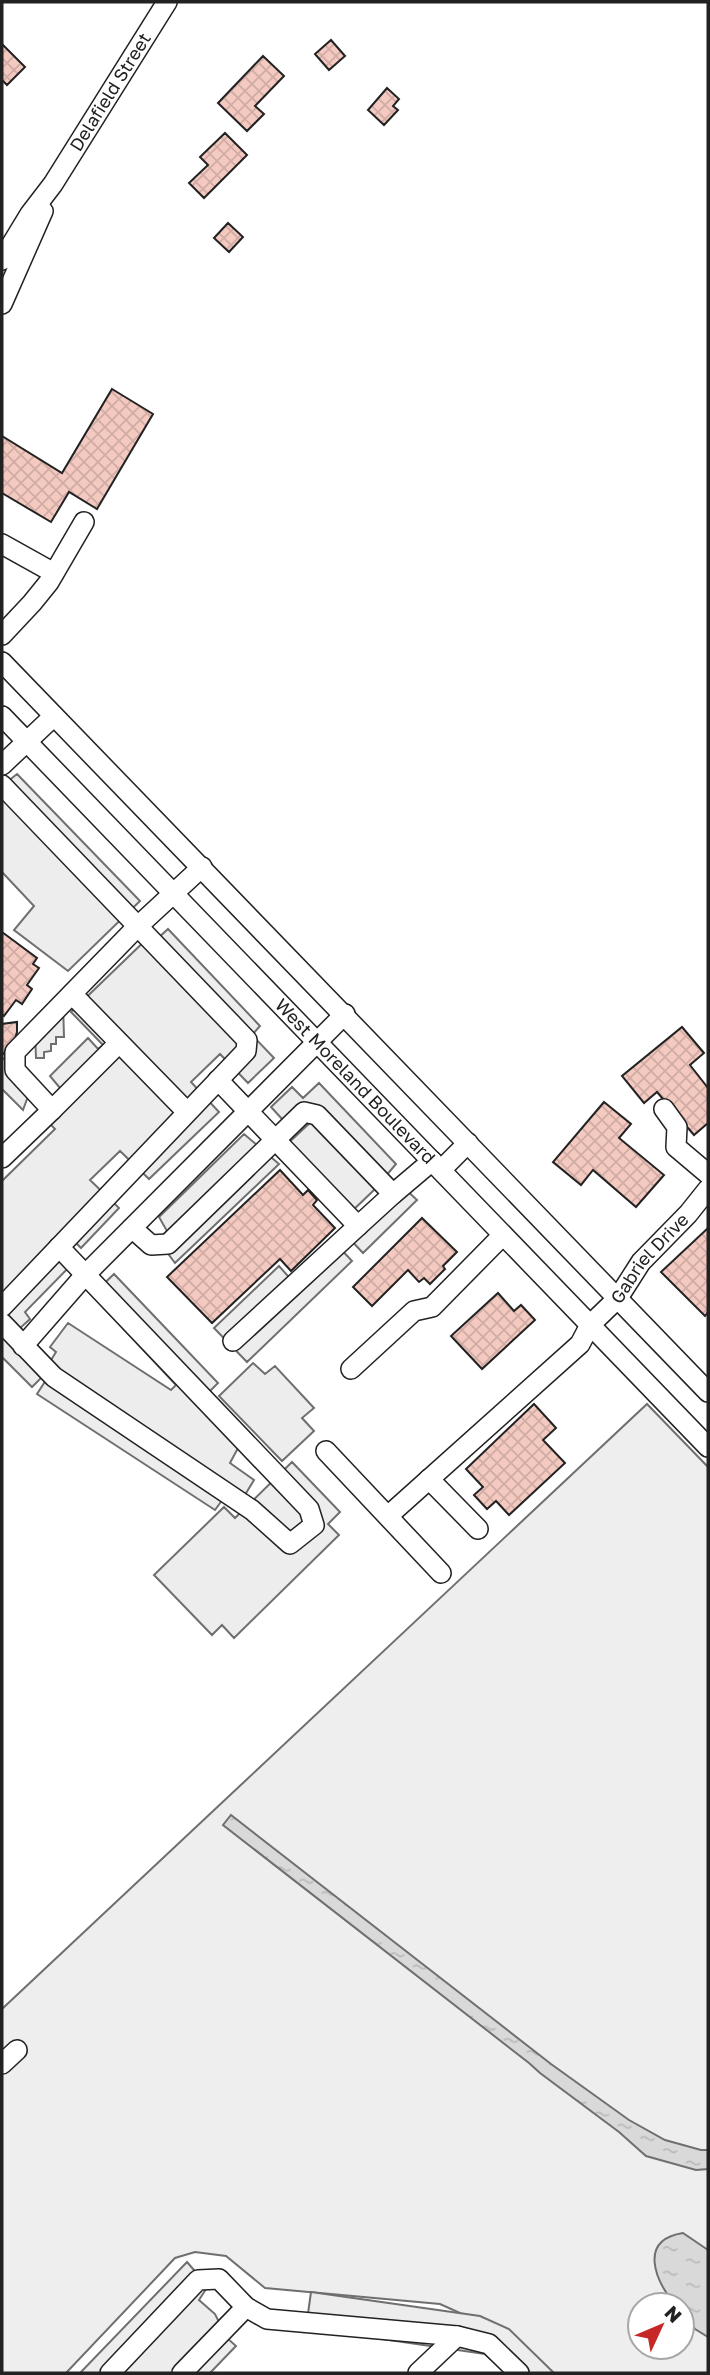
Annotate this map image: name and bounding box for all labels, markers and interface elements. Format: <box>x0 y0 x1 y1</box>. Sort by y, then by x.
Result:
street label: Delafield Street <box>64 28 155 155</box>
street label: West Moreland Boulevard <box>271 993 440 1168</box>
street label: Gabriel Drive <box>605 1208 693 1307</box>
north arrow <box>626 2291 696 2361</box>
text: N <box>660 2301 687 2327</box>

